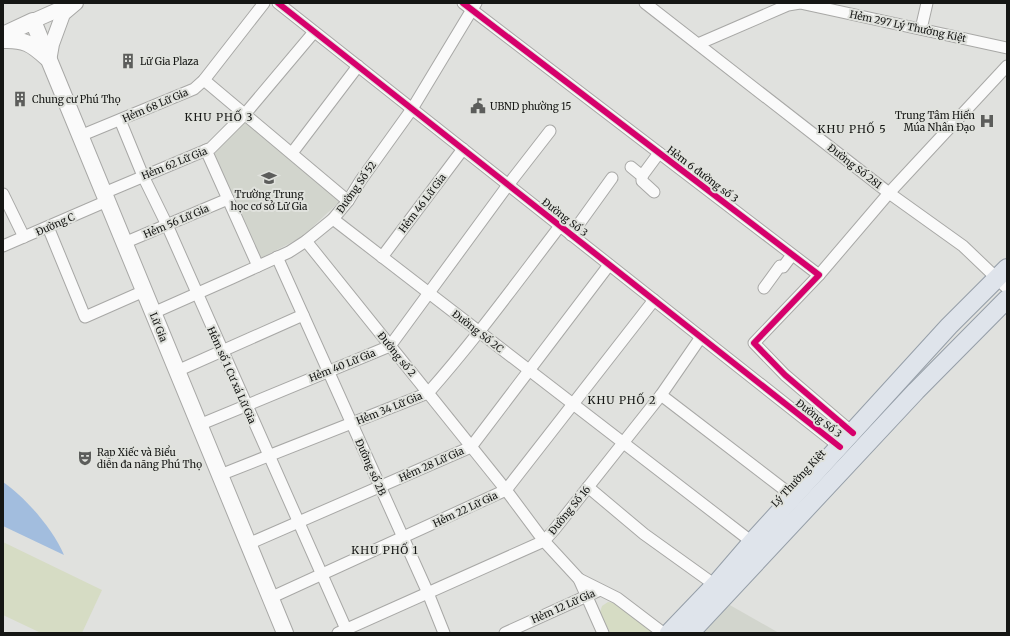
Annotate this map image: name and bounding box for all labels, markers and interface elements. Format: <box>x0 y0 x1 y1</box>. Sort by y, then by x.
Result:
street label: Hẻm 297 Lý Thường Kiệt <box>848 8 968 45</box>
building icon: Lữ Gia Plaza <box>119 52 137 70</box>
place label: Lữ Gia Plaza <box>140 55 199 68</box>
street label: Hẻm 68 Lữ Gia <box>120 86 191 125</box>
building icon: Chung cư Phú Thọ <box>11 90 29 108</box>
place label: Chung cư Phú Thọ <box>32 93 121 106</box>
public building icon: UBND phường 15 <box>469 97 487 115</box>
place label: UBND phường 15 <box>490 100 571 113</box>
district label: KHU PHỐ 3 <box>184 109 254 124</box>
place label: Trung Tâm Hiến Múa Nhân Đạo <box>895 109 975 134</box>
hospital icon: Trung Tâm Hiến Múa Nhân Đạo <box>978 112 996 130</box>
district label: KHU PHỐ 5 <box>817 121 887 136</box>
street label: Đường Số 281 <box>825 141 885 192</box>
street label: Hẻm 6 đường số 3 <box>664 143 741 206</box>
street label: Hẻm 62 Lữ Gia <box>139 144 210 183</box>
street label: Đường Số 52 <box>334 159 379 216</box>
school or university icon: Trường Trung học cơ sở Lữ Gia <box>260 169 278 187</box>
street label: Hẻm 46 Lữ Gia <box>396 171 449 235</box>
place label: Trường Trung học cơ sở Lữ Gia <box>231 188 308 213</box>
street label: Đường Số 3 <box>539 195 591 240</box>
street label: Hẻm 56 Lữ Gia <box>141 202 212 241</box>
street label: Đường C <box>34 210 77 239</box>
street label: Đường Số 2C <box>449 307 506 356</box>
street label: Lữ Gia <box>147 311 171 344</box>
street label: Hẻm số 1 Cư xá Lữ Gia <box>204 325 259 426</box>
street label: Đường số 2 <box>375 329 419 379</box>
street label: Hẻm 40 Lữ Gia <box>307 346 378 385</box>
street label: Hẻm 34 Lữ Gia <box>354 389 425 428</box>
district label: KHU PHỐ 2 <box>587 392 657 407</box>
street label: Đường Số 3 <box>793 396 845 441</box>
street label: Đường số 2B <box>352 437 389 498</box>
street label: Hẻm 28 Lữ Gia <box>397 444 466 485</box>
place label: Rạp Xiếc và Biểu diễn đa năng Phú Thọ <box>97 445 202 471</box>
street label: Lý Thường Kiệt <box>768 447 828 510</box>
theatre icon: Rạp Xiếc và Biểu diễn đa năng Phú Thọ <box>76 449 94 467</box>
street label: Đường Số 16 <box>546 483 593 537</box>
street label: Hẻm 22 Lữ Gia <box>431 489 500 530</box>
district label: KHU PHỐ 1 <box>351 542 419 557</box>
street label: Hẻm 12 Lữ Gia <box>529 586 598 626</box>

